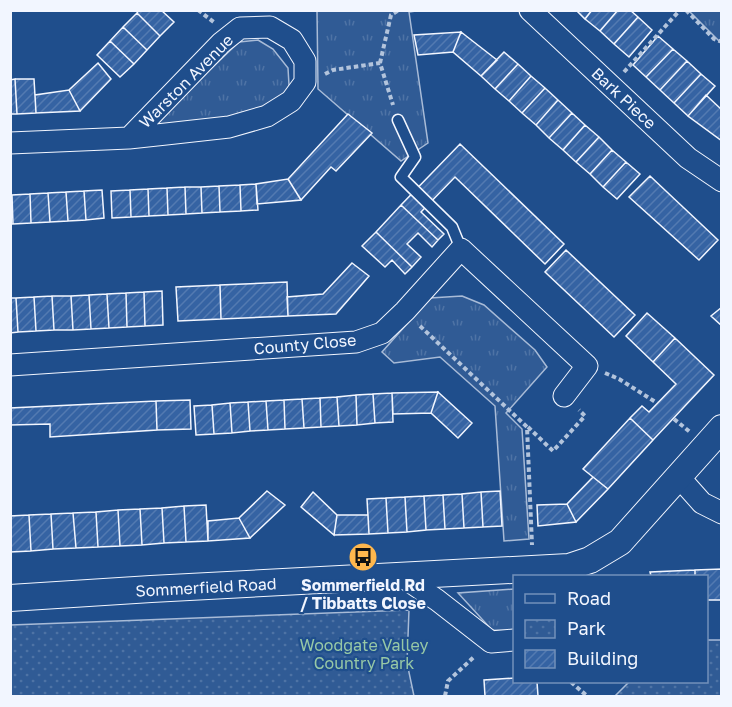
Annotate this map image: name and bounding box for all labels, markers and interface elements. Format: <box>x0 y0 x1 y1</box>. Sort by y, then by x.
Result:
street label: Warston Avenue <box>135 30 237 132</box>
street label: Bark Piece <box>588 63 660 133</box>
street label: County Close <box>253 330 357 358</box>
bus stop icon: Sommerfield Rd / Tibbatts Close <box>347 541 379 573</box>
street label: Sommerfield Road <box>135 573 277 601</box>
place label: Sommerfield Rd / Tibbatts Close <box>300 575 426 613</box>
legend <box>513 575 708 683</box>
text: Road <box>567 587 611 609</box>
text: Park <box>567 617 606 639</box>
park label: Woodgate Valley Country Park <box>300 635 429 673</box>
text: Building <box>567 647 638 669</box>

